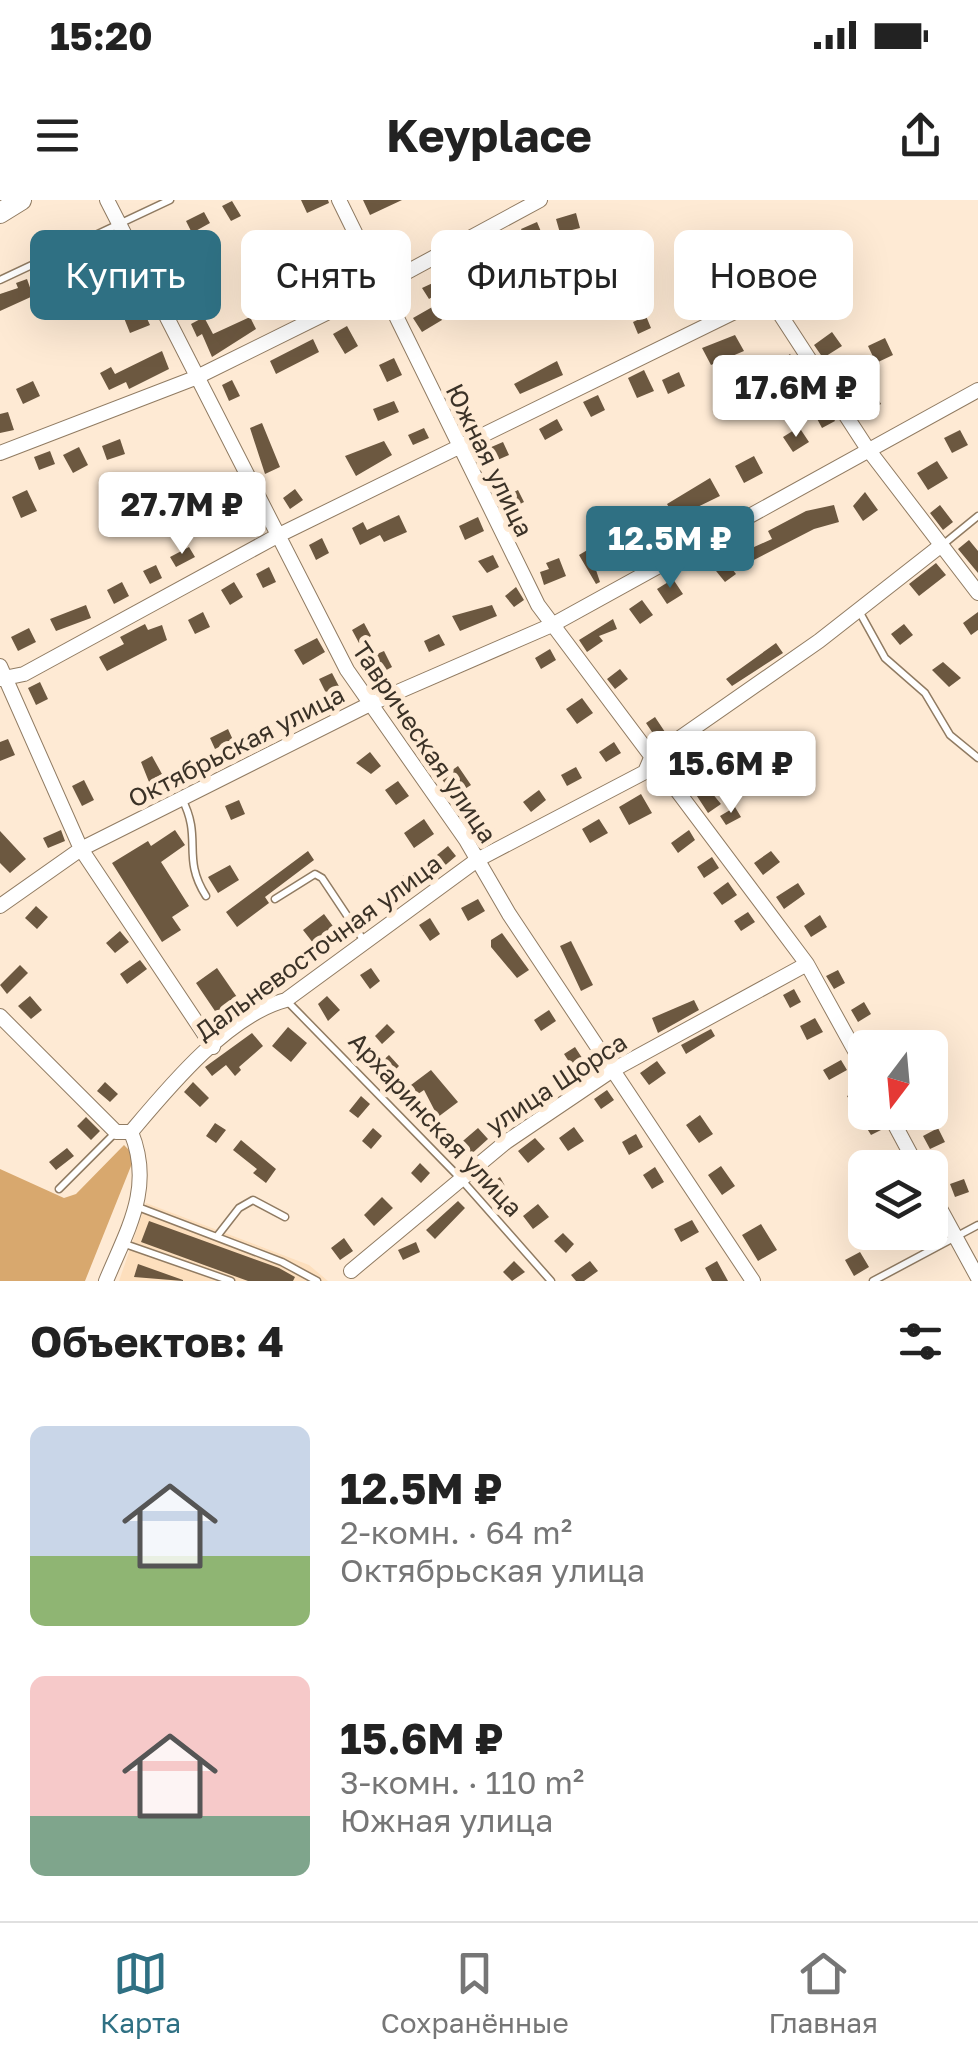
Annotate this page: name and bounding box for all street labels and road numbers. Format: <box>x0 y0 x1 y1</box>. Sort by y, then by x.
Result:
street label: Южная улица <box>440 378 540 542</box>
street label: Таврическая улица <box>346 635 504 849</box>
street label: Октябрьская улица <box>123 678 349 814</box>
street label: Дальневосточная улица <box>189 847 447 1047</box>
street label: Архаринская улица <box>343 1025 529 1223</box>
street label: улица Щорса <box>480 1026 632 1140</box>

